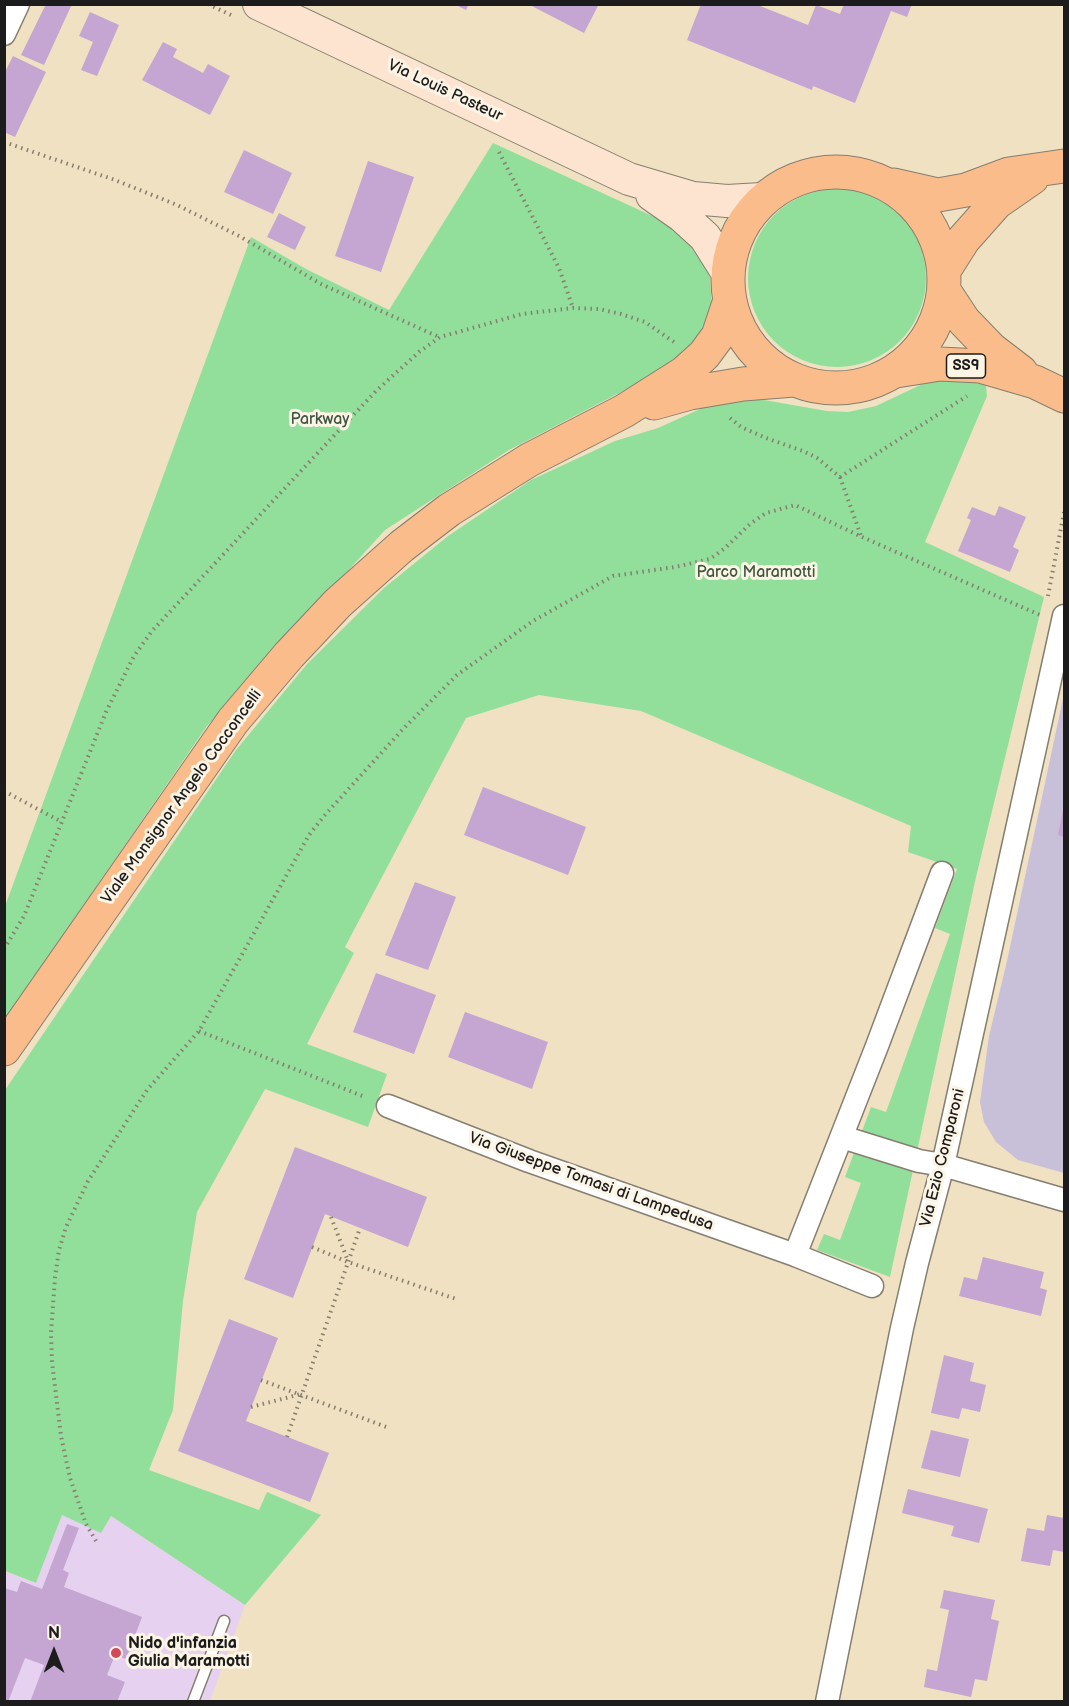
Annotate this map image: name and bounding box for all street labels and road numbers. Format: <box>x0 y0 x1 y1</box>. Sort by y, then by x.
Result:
street label: Via Louis Pasteur <box>384 56 506 126</box>
road number: SS9 <box>946 354 986 378</box>
street label: Viale Monsignor Angelo Cocconcelli <box>98 686 266 908</box>
street label: Via Ezio Comparoni <box>917 1087 969 1229</box>
street label: Via Giuseppe Tomasi di Lampedusa <box>466 1129 716 1235</box>

